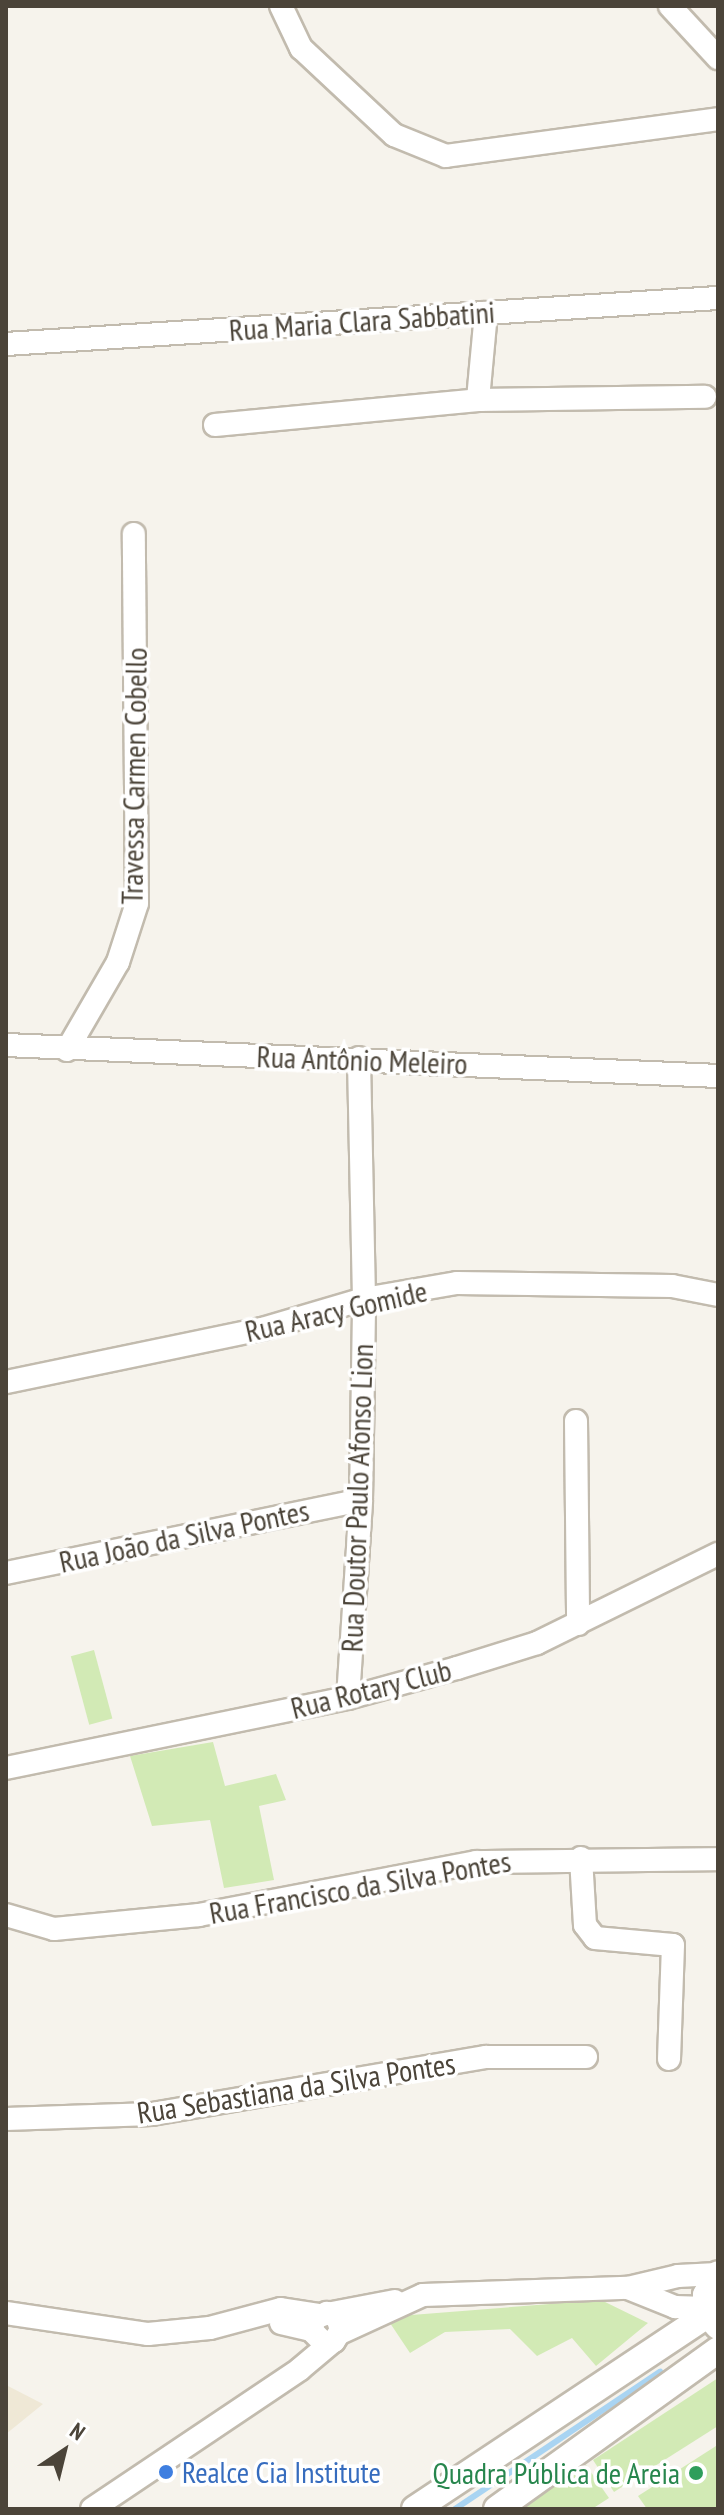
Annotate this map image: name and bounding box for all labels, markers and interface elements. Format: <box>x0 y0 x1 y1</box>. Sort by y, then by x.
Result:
street label: Rua Maria Clara Sabbatini <box>228 294 496 348</box>
street label: Travessa Carmen Cobello <box>114 647 154 905</box>
street label: Rua Antônio Meleiro <box>256 1038 468 1082</box>
street label: Rua Aracy Gomide <box>241 1272 431 1350</box>
street label: Rua Doutor Paulo Afonso Lion <box>334 1343 380 1653</box>
street label: Rua João da Silva Pontes <box>56 1492 312 1580</box>
street label: Rua Rotary Club <box>287 1652 455 1726</box>
street label: Rua Francisco da Silva Pontes <box>206 1843 514 1931</box>
street label: Rua Sebastiana da Silva Pontes <box>134 2045 458 2131</box>
north arrow <box>24 2411 104 2491</box>
text: N <box>65 2416 91 2446</box>
place label: Realce Cia Institute <box>182 2454 381 2490</box>
place label: Quadra Pública de Areia <box>432 2455 680 2491</box>
marker: Realce Cia Institute <box>157 2463 175 2481</box>
marker: Quadra Pública de Areia <box>687 2464 705 2482</box>

